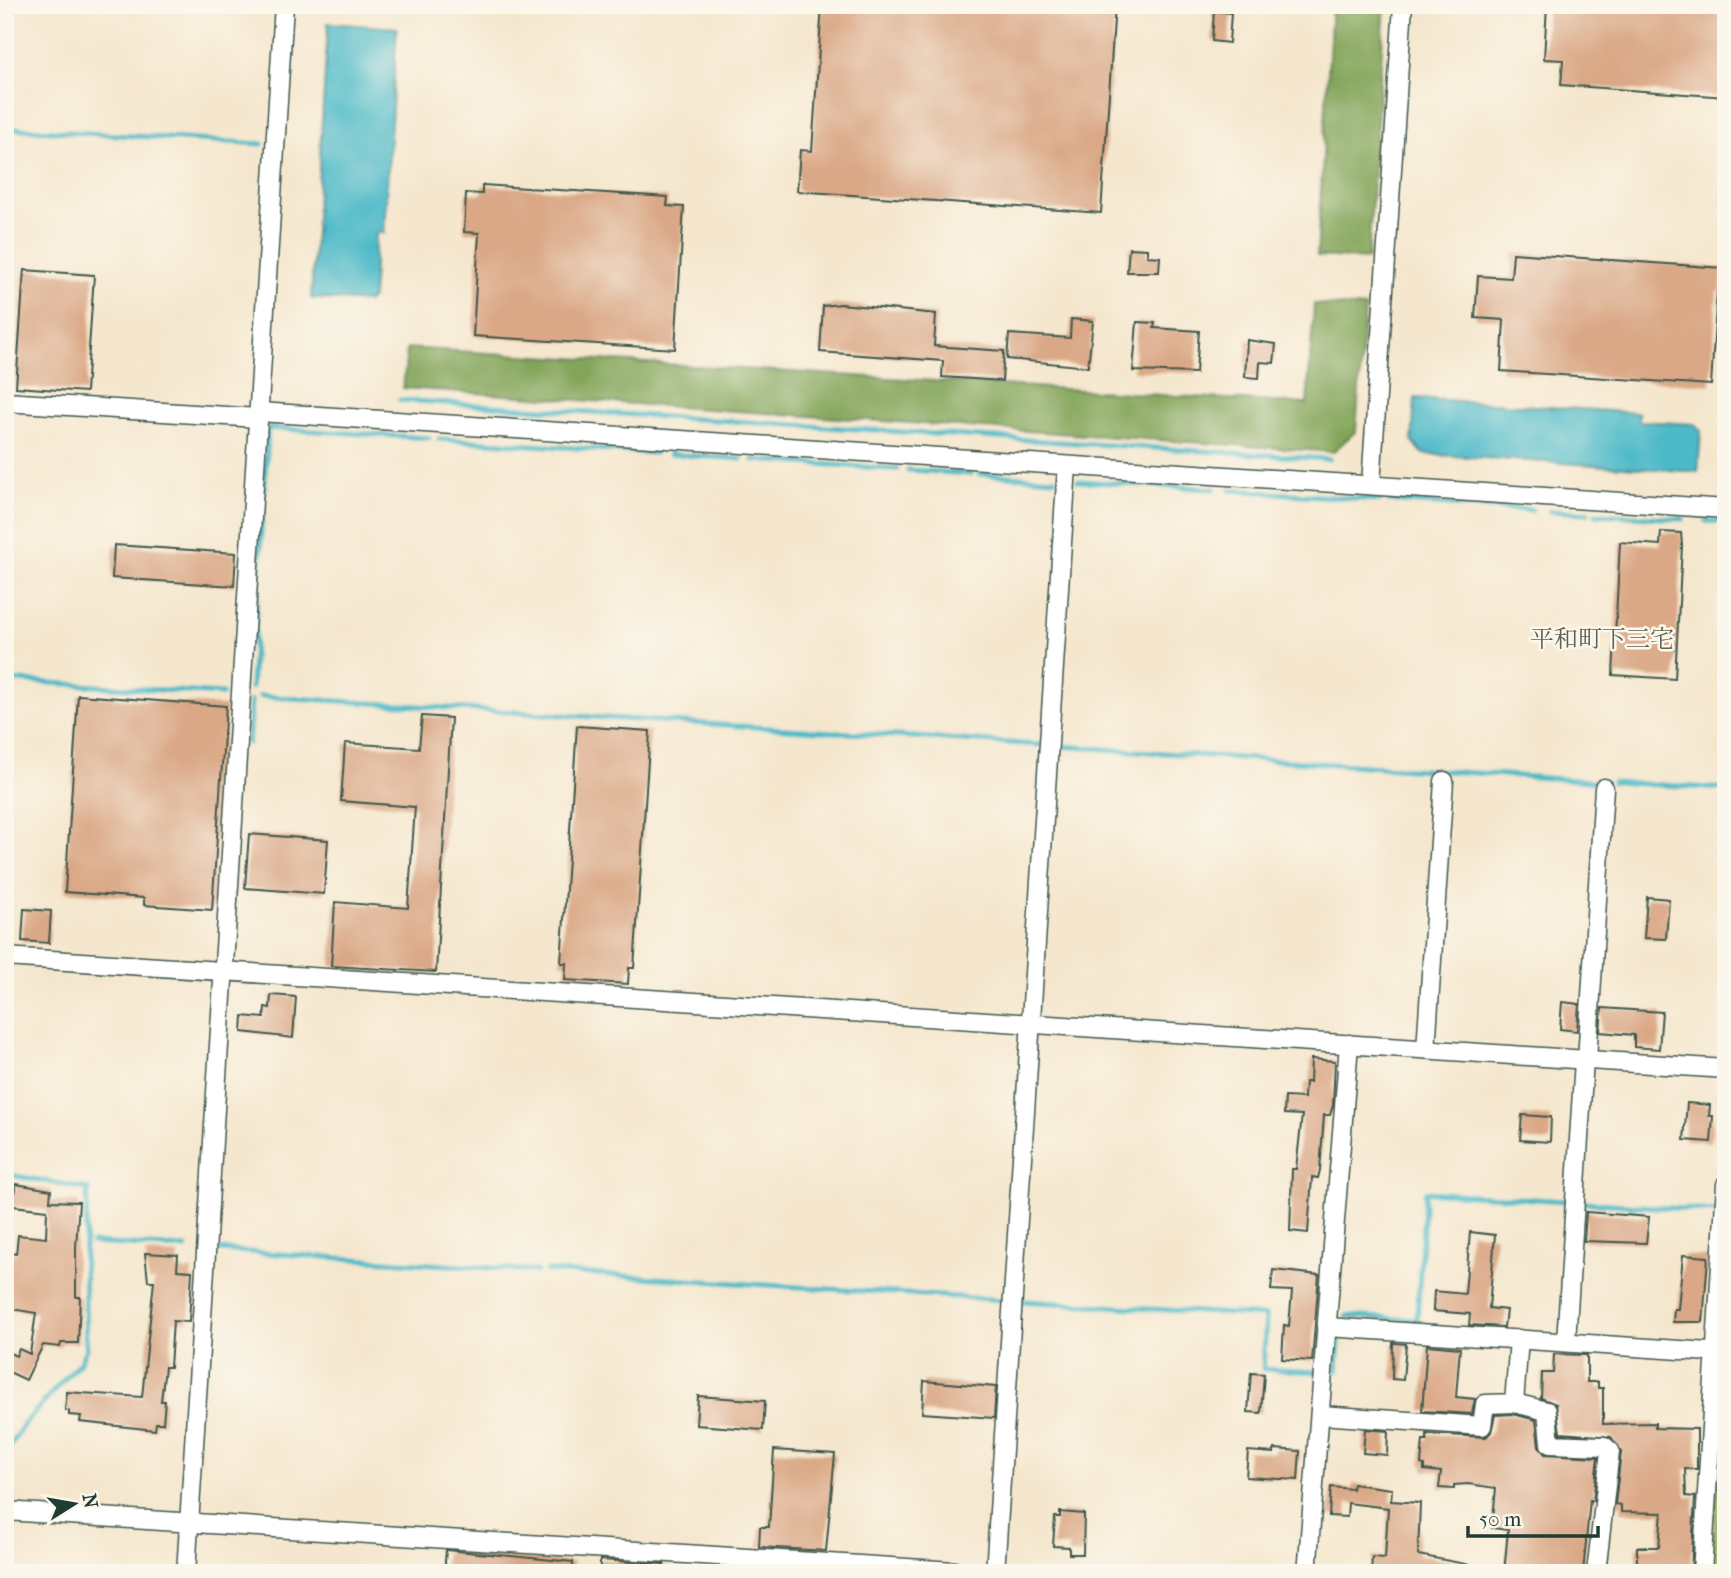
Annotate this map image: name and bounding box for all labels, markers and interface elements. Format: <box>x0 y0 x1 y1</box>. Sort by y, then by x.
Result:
district label: 平和町下三宅 <box>1530 625 1674 653</box>
north arrow <box>38 1470 108 1540</box>
text: N <box>78 1492 102 1511</box>
scale bar <box>1468 1494 1598 1538</box>
text: 50 m <box>1479 1507 1522 1531</box>

